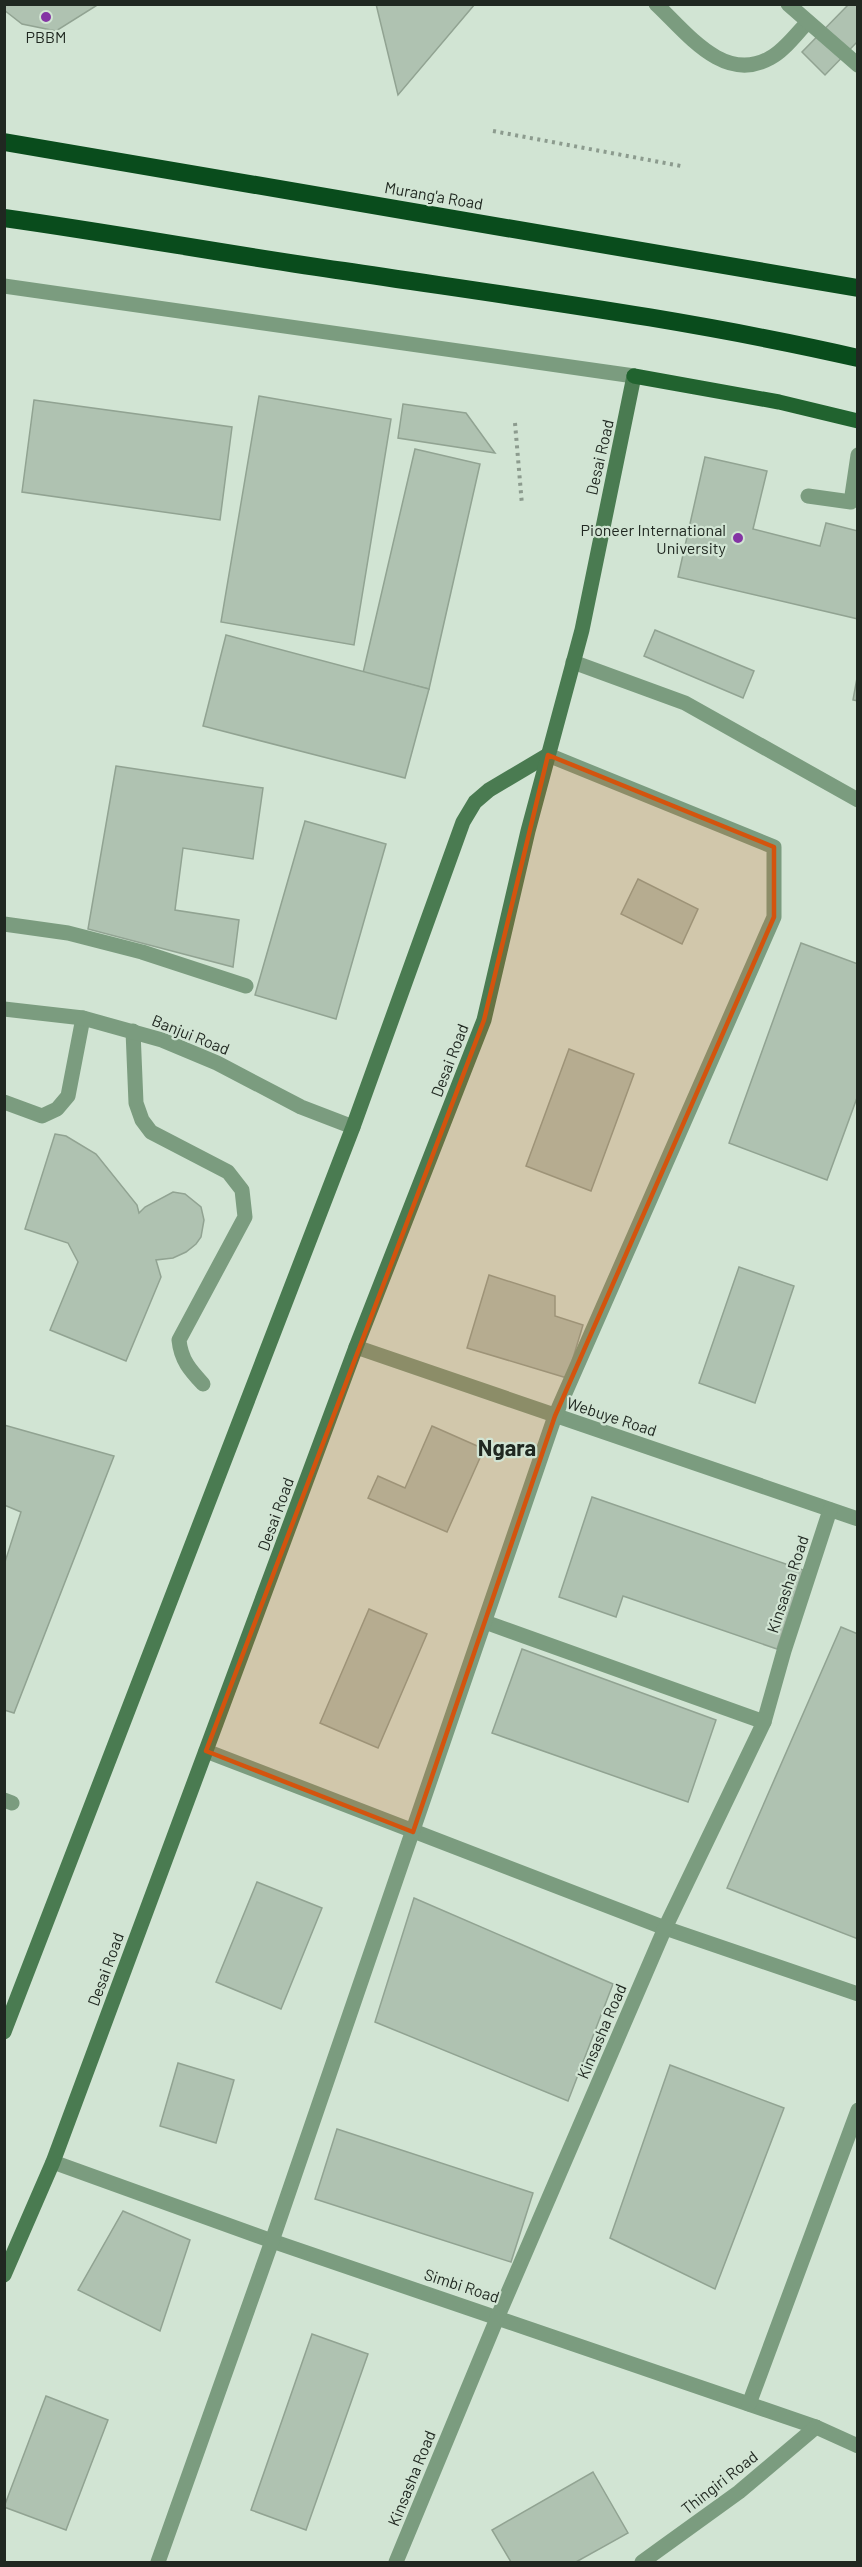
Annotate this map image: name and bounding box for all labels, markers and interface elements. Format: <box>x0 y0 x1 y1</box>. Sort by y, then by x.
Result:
marker: PBBM <box>39 10 53 24</box>
place label: PBBM <box>26 27 66 46</box>
street label: Murang'a Road <box>383 177 485 213</box>
street label: Desai Road <box>581 417 617 497</box>
place label: Pioneer International University <box>581 520 727 557</box>
marker: Pioneer International University <box>731 531 745 545</box>
street label: Banjui Road <box>149 1010 233 1058</box>
street label: Desai Road <box>426 1021 472 1099</box>
street label: Webuye Road <box>565 1393 659 1439</box>
district label: Ngara <box>478 1434 536 1460</box>
street label: Desai Road <box>253 1475 297 1553</box>
street label: Kinsasha Road <box>762 1533 812 1635</box>
street label: Desai Road <box>83 1930 127 2008</box>
street label: Kinsasha Road <box>572 1981 630 2081</box>
street label: Simbi Road <box>422 2264 502 2306</box>
street label: Kinsasha Road <box>383 2427 439 2529</box>
street label: Thingiri Road <box>677 2446 761 2518</box>

